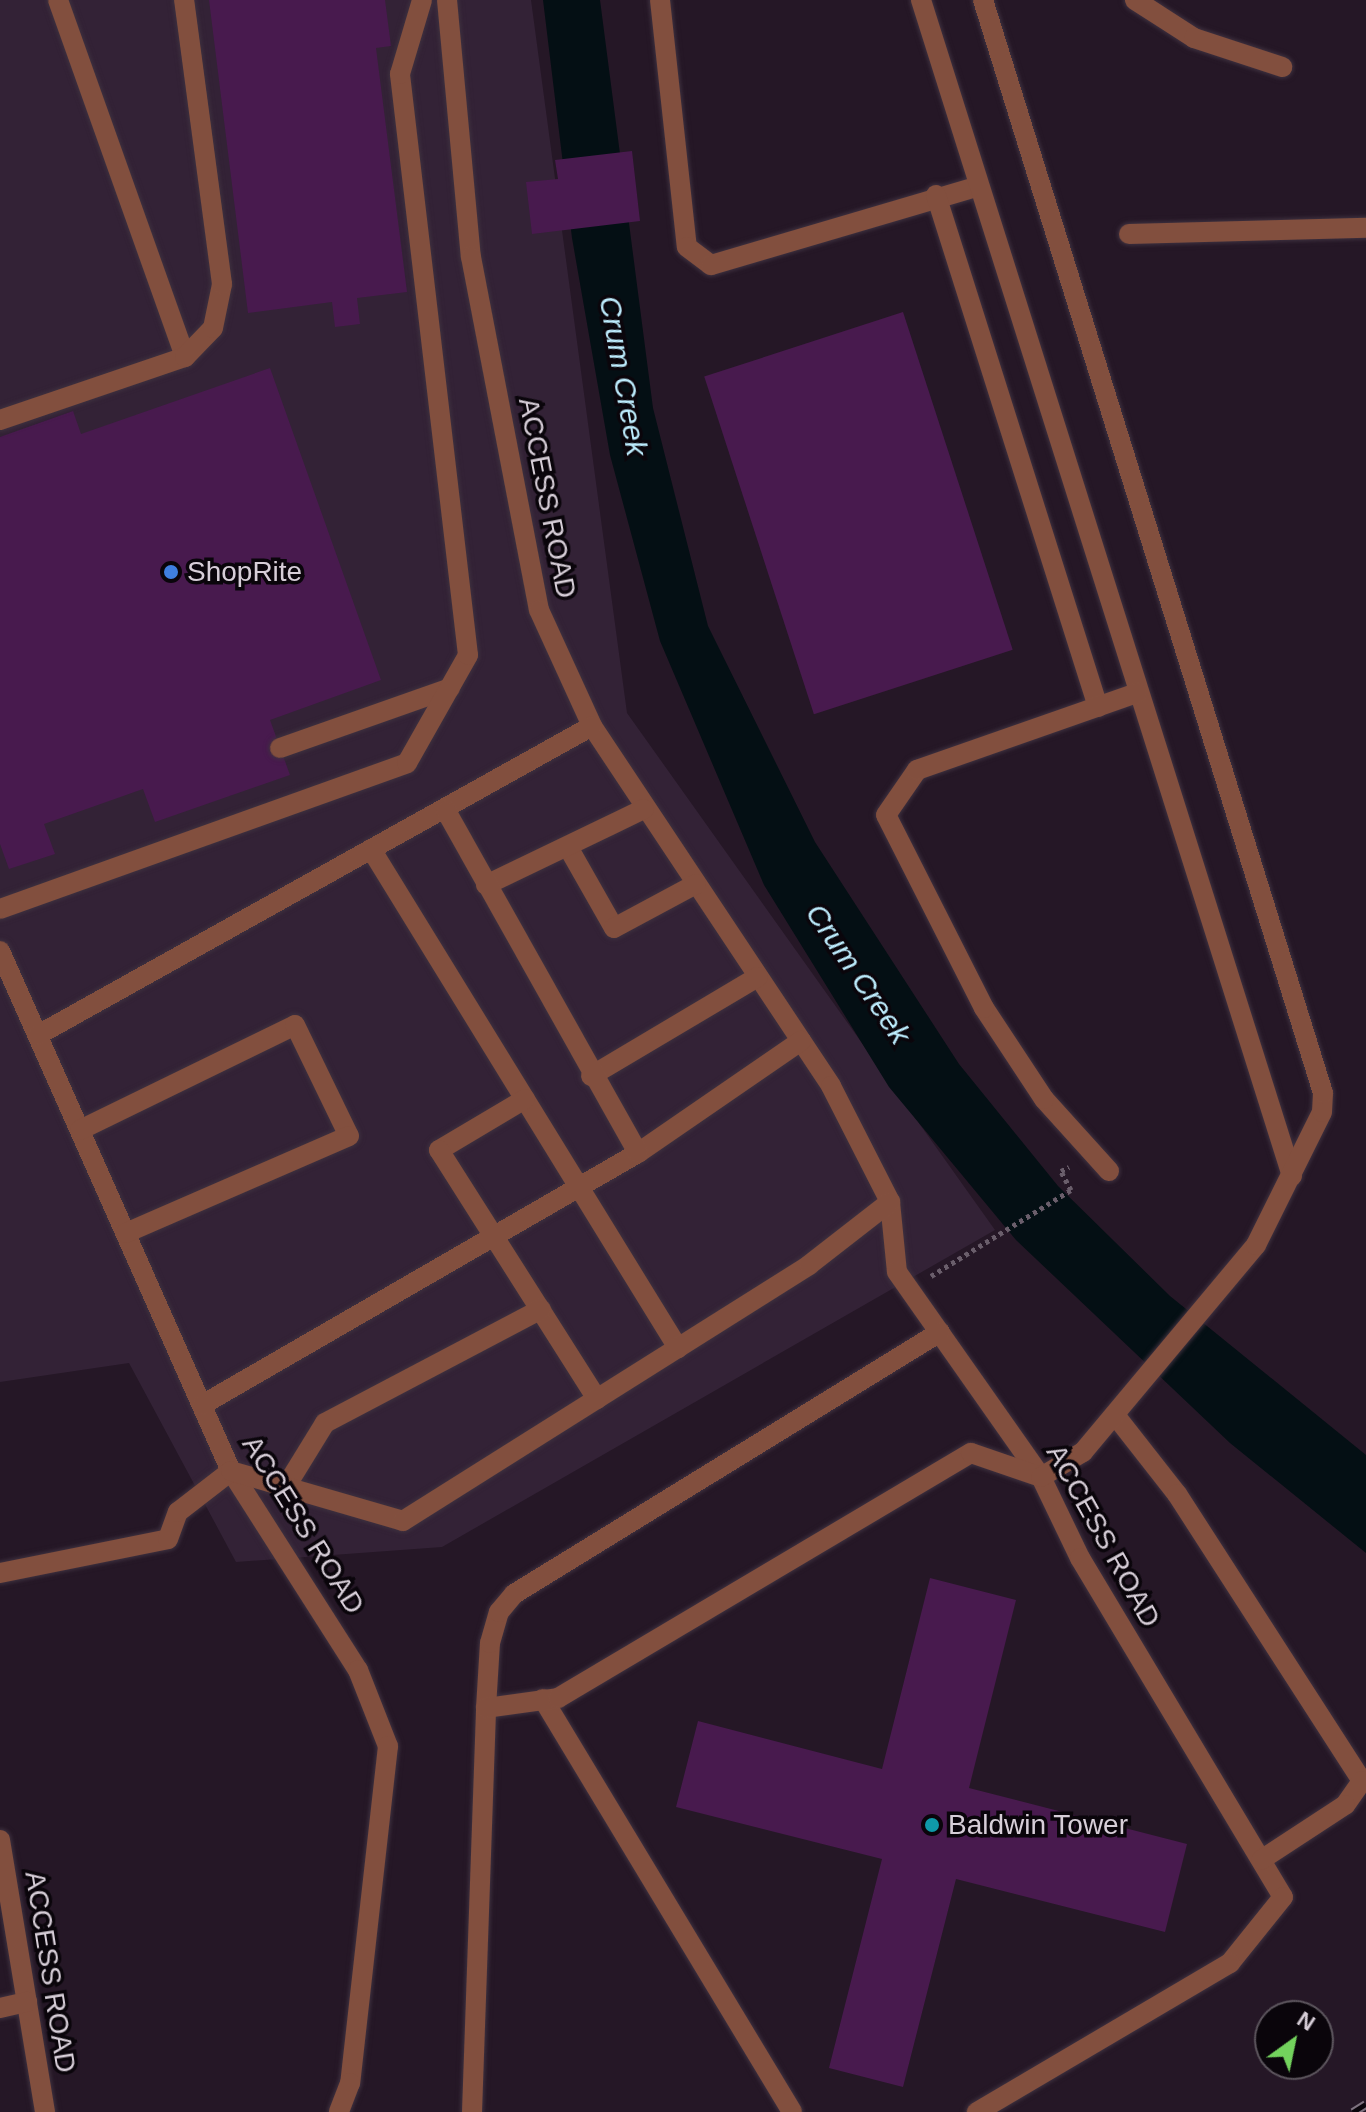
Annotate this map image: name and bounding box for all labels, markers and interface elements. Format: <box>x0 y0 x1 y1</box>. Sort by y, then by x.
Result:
water label: Crum Creek <box>591 293 655 459</box>
street label: ACCESS ROAD <box>511 395 583 601</box>
place label: ShopRite <box>187 555 302 589</box>
marker: ShopRite <box>162 563 180 581</box>
water label: Crum Creek <box>798 897 918 1051</box>
street label: ACCESS ROAD <box>235 1430 371 1620</box>
street label: ACCESS ROAD <box>1039 1439 1167 1633</box>
place label: Baldwin Tower <box>948 1808 1129 1842</box>
marker: Baldwin Tower <box>923 1816 941 1834</box>
street label: ACCESS ROAD <box>17 1869 83 2075</box>
north arrow <box>1254 2000 1334 2080</box>
text: N <box>1293 2006 1320 2036</box>

